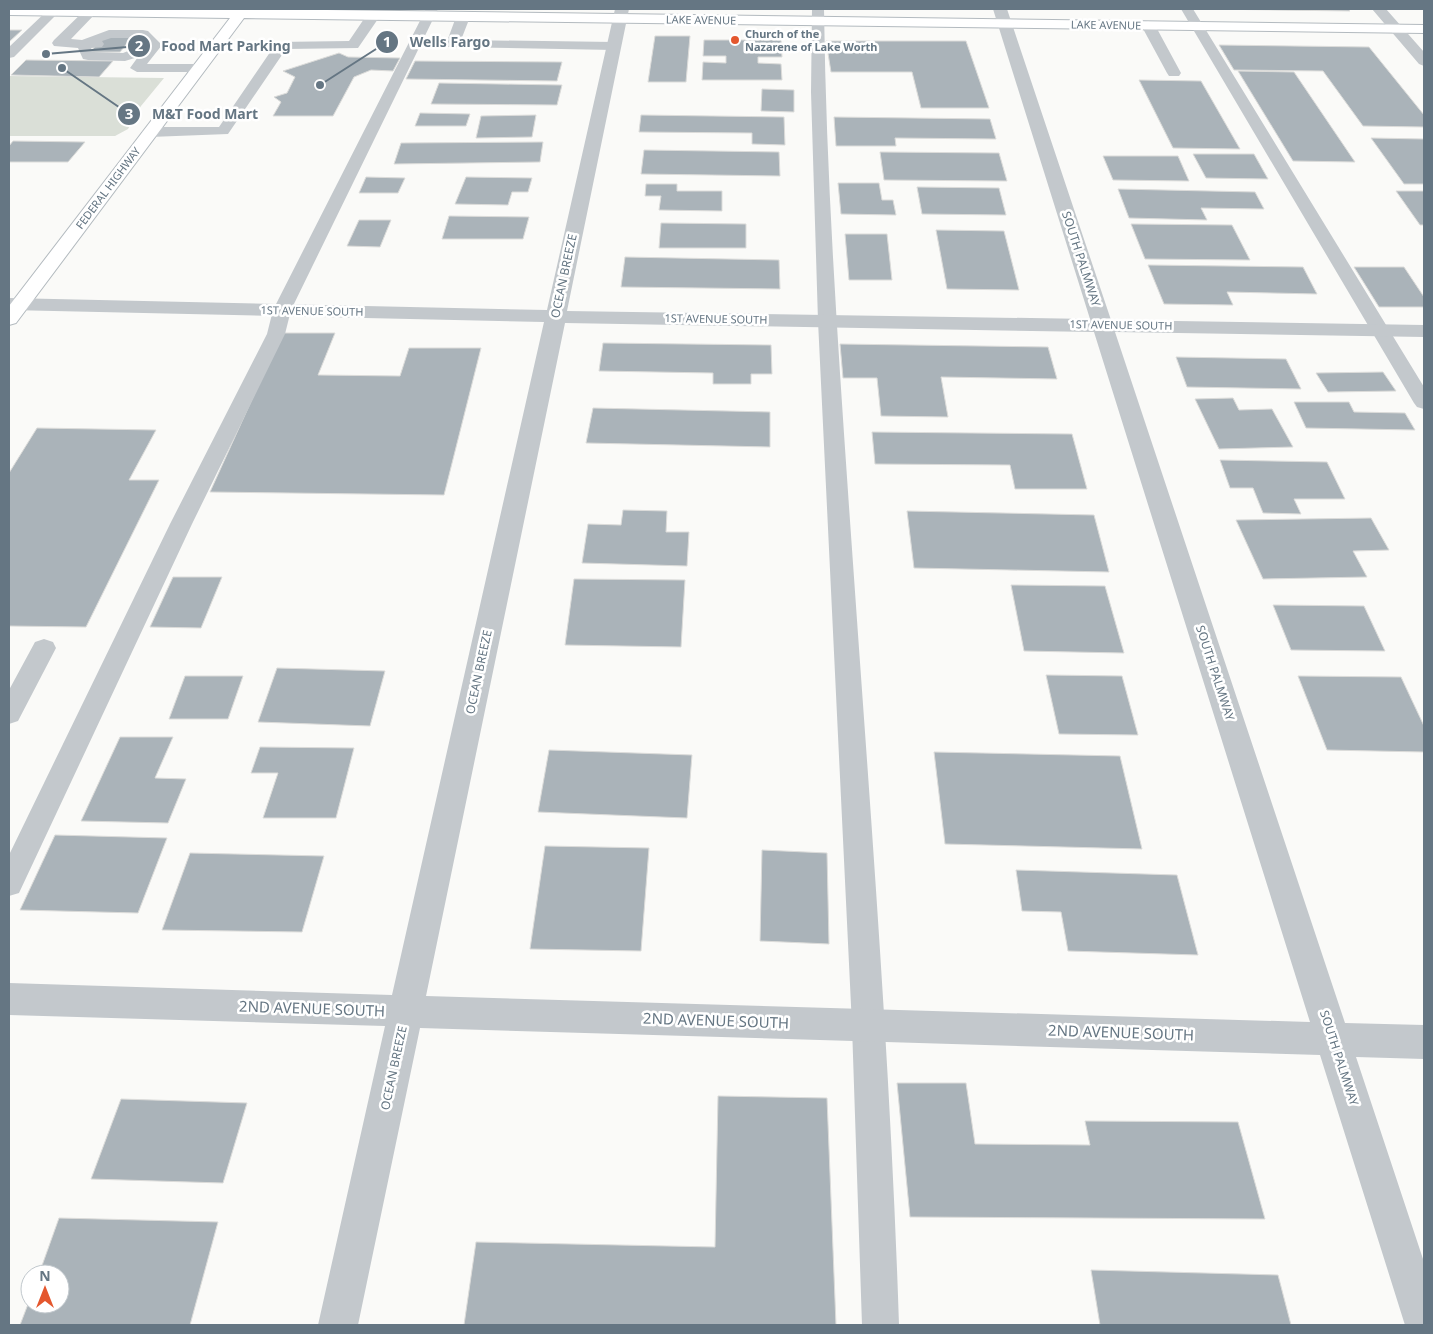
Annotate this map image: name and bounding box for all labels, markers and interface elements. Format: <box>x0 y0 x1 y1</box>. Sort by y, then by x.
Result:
street label: LAKE AVENUE <box>666 11 736 28</box>
street label: LAKE AVENUE <box>1071 16 1141 33</box>
place label: Church of the Nazarene of Lake Worth <box>745 26 878 54</box>
callout: Wells Fargo <box>375 27 500 56</box>
callout: Food Mart Parking <box>126 31 301 60</box>
text: 1 <box>383 31 391 51</box>
text: Wells Fargo <box>410 32 490 51</box>
marker: Church of the Nazarene of Lake Worth <box>729 34 741 46</box>
text: 2 <box>135 35 144 55</box>
text: Food Mart Parking <box>161 36 291 55</box>
callout: M&T Food Mart <box>117 99 268 128</box>
text: 3 <box>125 103 133 123</box>
text: M&T Food Mart <box>152 104 258 123</box>
street label: FEDERAL HIGHWAY <box>72 143 144 232</box>
street label: SOUTH PALMWAY <box>1058 209 1105 309</box>
street label: OCEAN BREEZE <box>546 232 581 320</box>
street label: 1ST AVENUE SOUTH <box>260 302 364 319</box>
street label: 1ST AVENUE SOUTH <box>664 310 768 327</box>
street label: 1ST AVENUE SOUTH <box>1069 316 1173 333</box>
street label: SOUTH PALMWAY <box>1192 623 1239 723</box>
street label: OCEAN BREEZE <box>461 628 496 716</box>
street label: 2ND AVENUE SOUTH <box>239 995 385 1021</box>
street label: 2ND AVENUE SOUTH <box>643 1007 789 1033</box>
street label: SOUTH PALMWAY <box>1316 1008 1363 1108</box>
street label: 2ND AVENUE SOUTH <box>1048 1019 1194 1045</box>
street label: OCEAN BREEZE <box>376 1024 411 1112</box>
north arrow <box>20 1264 70 1314</box>
text: N <box>39 1266 51 1285</box>

